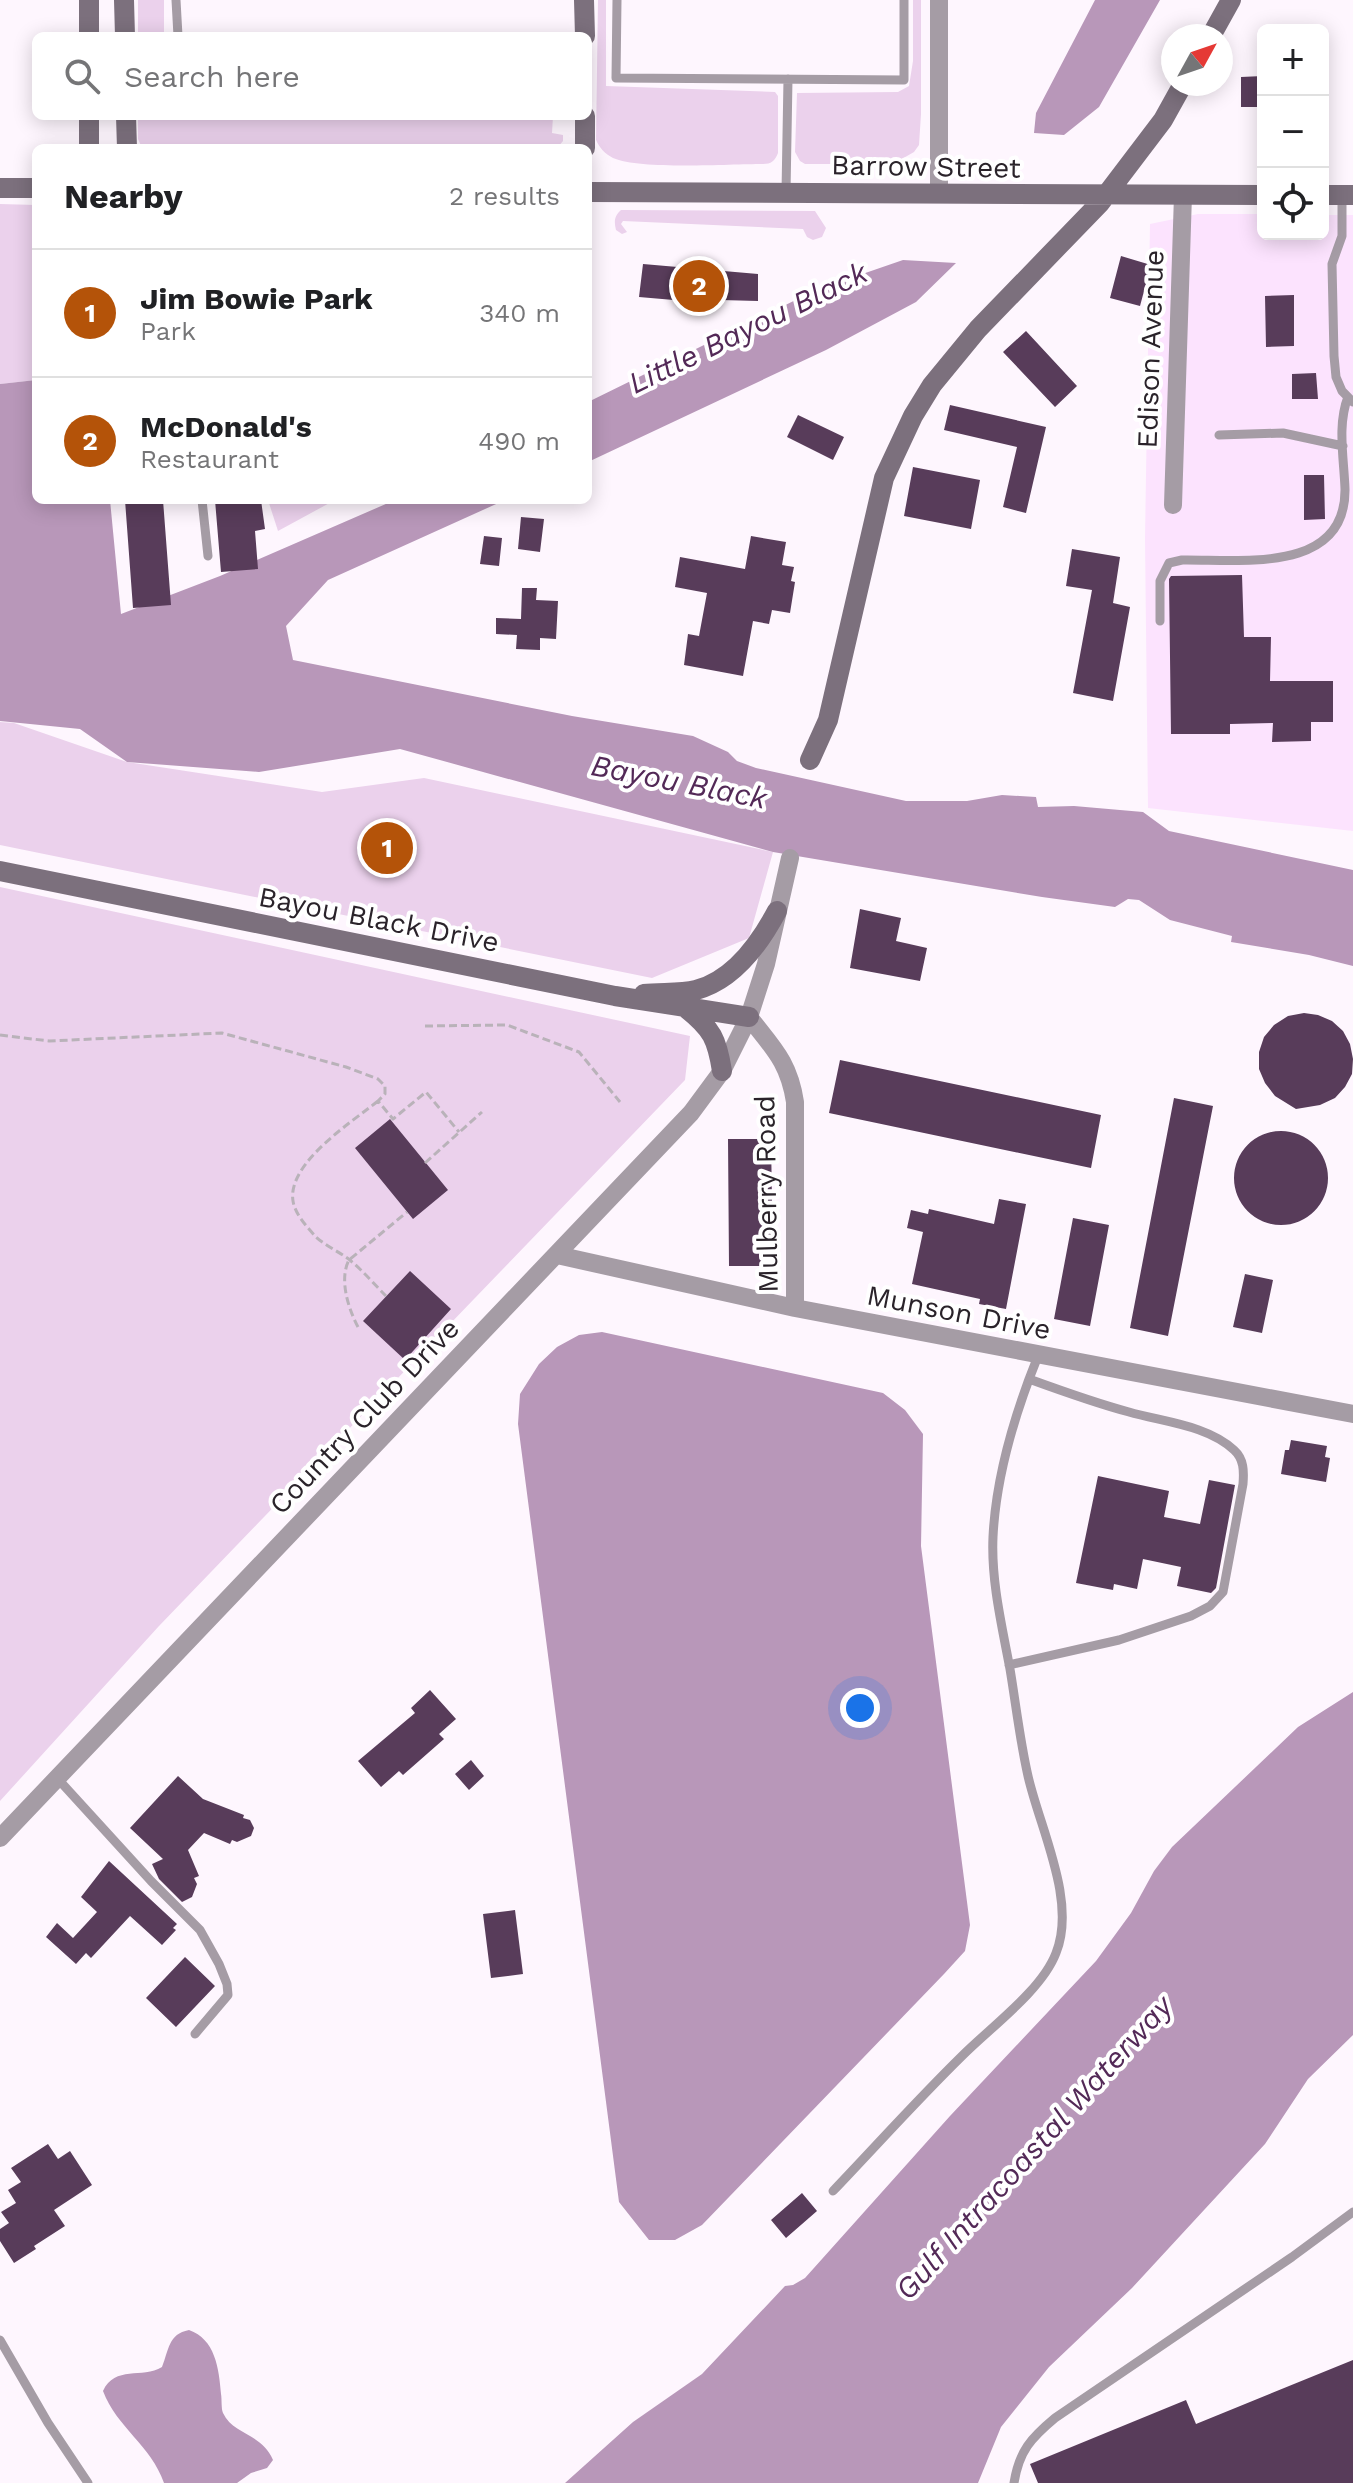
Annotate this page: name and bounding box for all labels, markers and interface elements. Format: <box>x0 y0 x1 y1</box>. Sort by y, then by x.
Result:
north arrow <box>1161 24 1233 96</box>
map controls <box>1257 24 1329 240</box>
button: + <box>1257 24 1329 96</box>
search box <box>32 32 592 120</box>
icon: search <box>60 54 104 98</box>
text: Search here <box>124 59 300 94</box>
button: − <box>1257 96 1329 168</box>
street label: Barrow Street <box>831 148 1021 185</box>
button: locate <box>1257 168 1329 240</box>
text: Nearby <box>64 176 183 216</box>
text: 2 results <box>449 181 560 211</box>
street label: Edison Avenue <box>1131 249 1170 449</box>
water label: Little Bayou Black <box>622 254 875 401</box>
pin: 2 <box>673 256 725 316</box>
text: Jim Bowie Park <box>140 281 373 316</box>
text: 1 <box>84 298 96 328</box>
text: 340 m <box>479 298 560 328</box>
text: Park <box>140 316 196 346</box>
text: McDonald's <box>140 409 312 444</box>
text: 2 <box>82 426 98 456</box>
text: 490 m <box>478 426 560 456</box>
text: Restaurant <box>140 444 279 474</box>
water label: Bayou Black <box>588 747 772 816</box>
pin: 1 <box>361 818 413 878</box>
street label: Bayou Black Drive <box>256 880 502 959</box>
street label: Mulberry Road <box>748 1095 785 1293</box>
street label: Munson Drive <box>864 1279 1054 1346</box>
street label: Country Club Drive <box>263 1312 466 1521</box>
your location <box>840 1688 880 1728</box>
water label: Gulf Intracoastal Waterway <box>888 1987 1181 2307</box>

